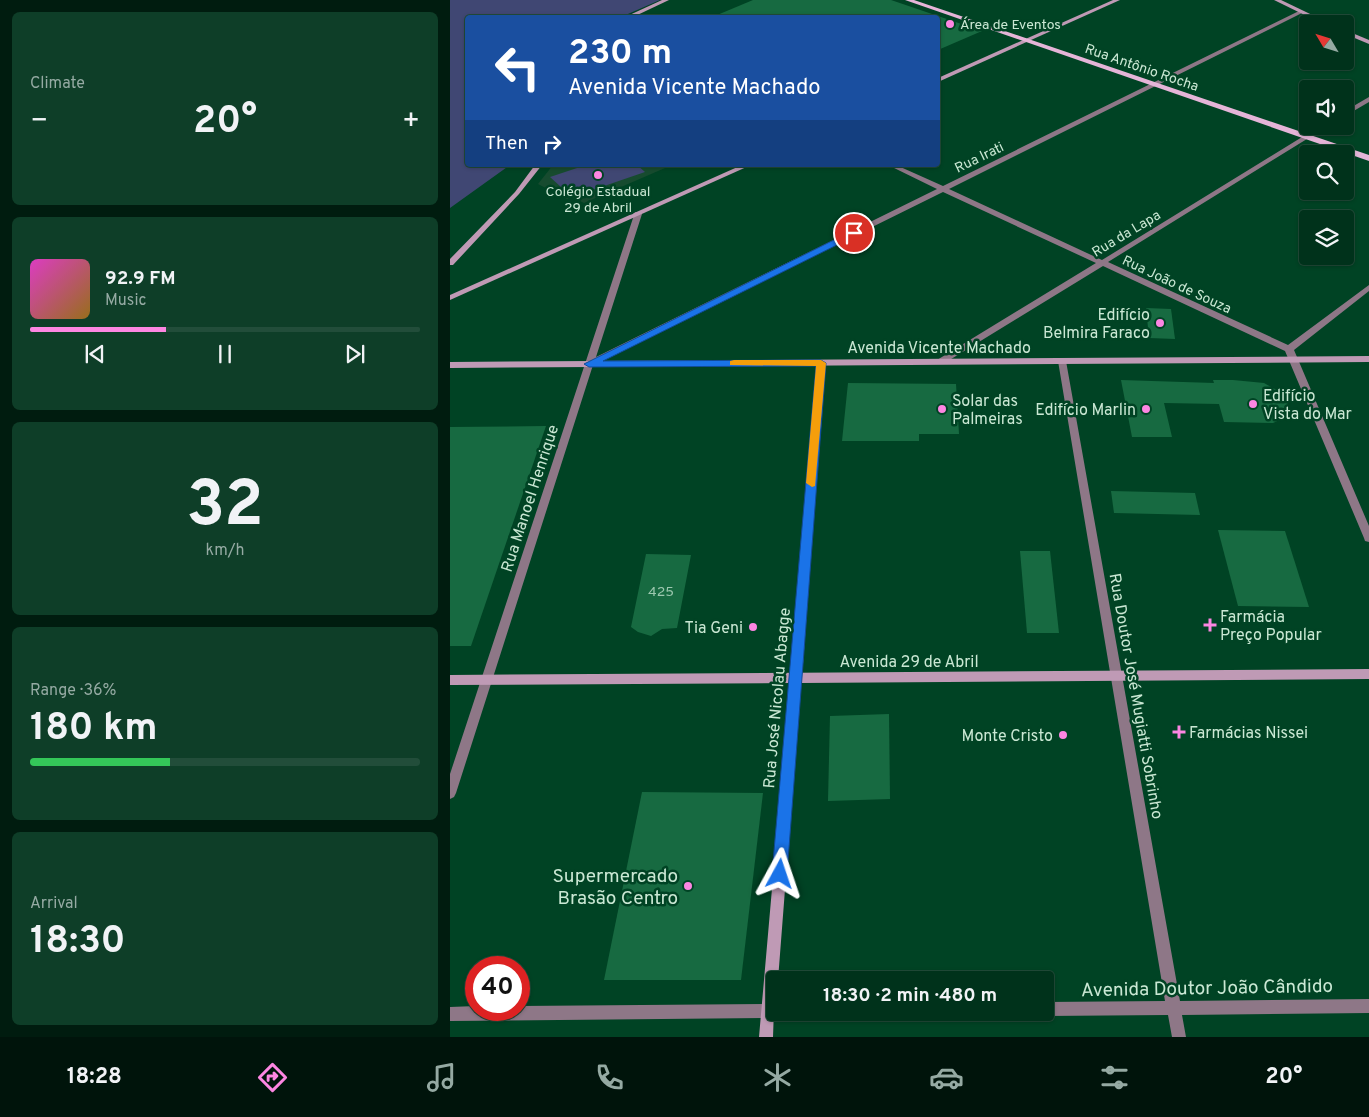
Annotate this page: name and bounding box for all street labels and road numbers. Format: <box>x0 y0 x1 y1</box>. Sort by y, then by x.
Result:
street label: Rua Antônio Rocha <box>1082 41 1201 96</box>
street label: Rua Irati <box>952 139 1007 178</box>
street label: Rua da Lapa <box>1089 207 1164 261</box>
street label: Rua João de Souza <box>1119 253 1234 318</box>
street label: Avenida Vicente Machado <box>847 339 1031 359</box>
street label: Rua Manoel Henrique <box>498 422 564 575</box>
street label: Rua Doutor José Mugiatti Sobrinho <box>1104 572 1167 821</box>
street label: Rua José Nicolau Abagge <box>760 607 796 789</box>
street label: Avenida 29 de Abril <box>839 653 979 673</box>
street label: Avenida Doutor João Cândido <box>1081 975 1333 1003</box>

